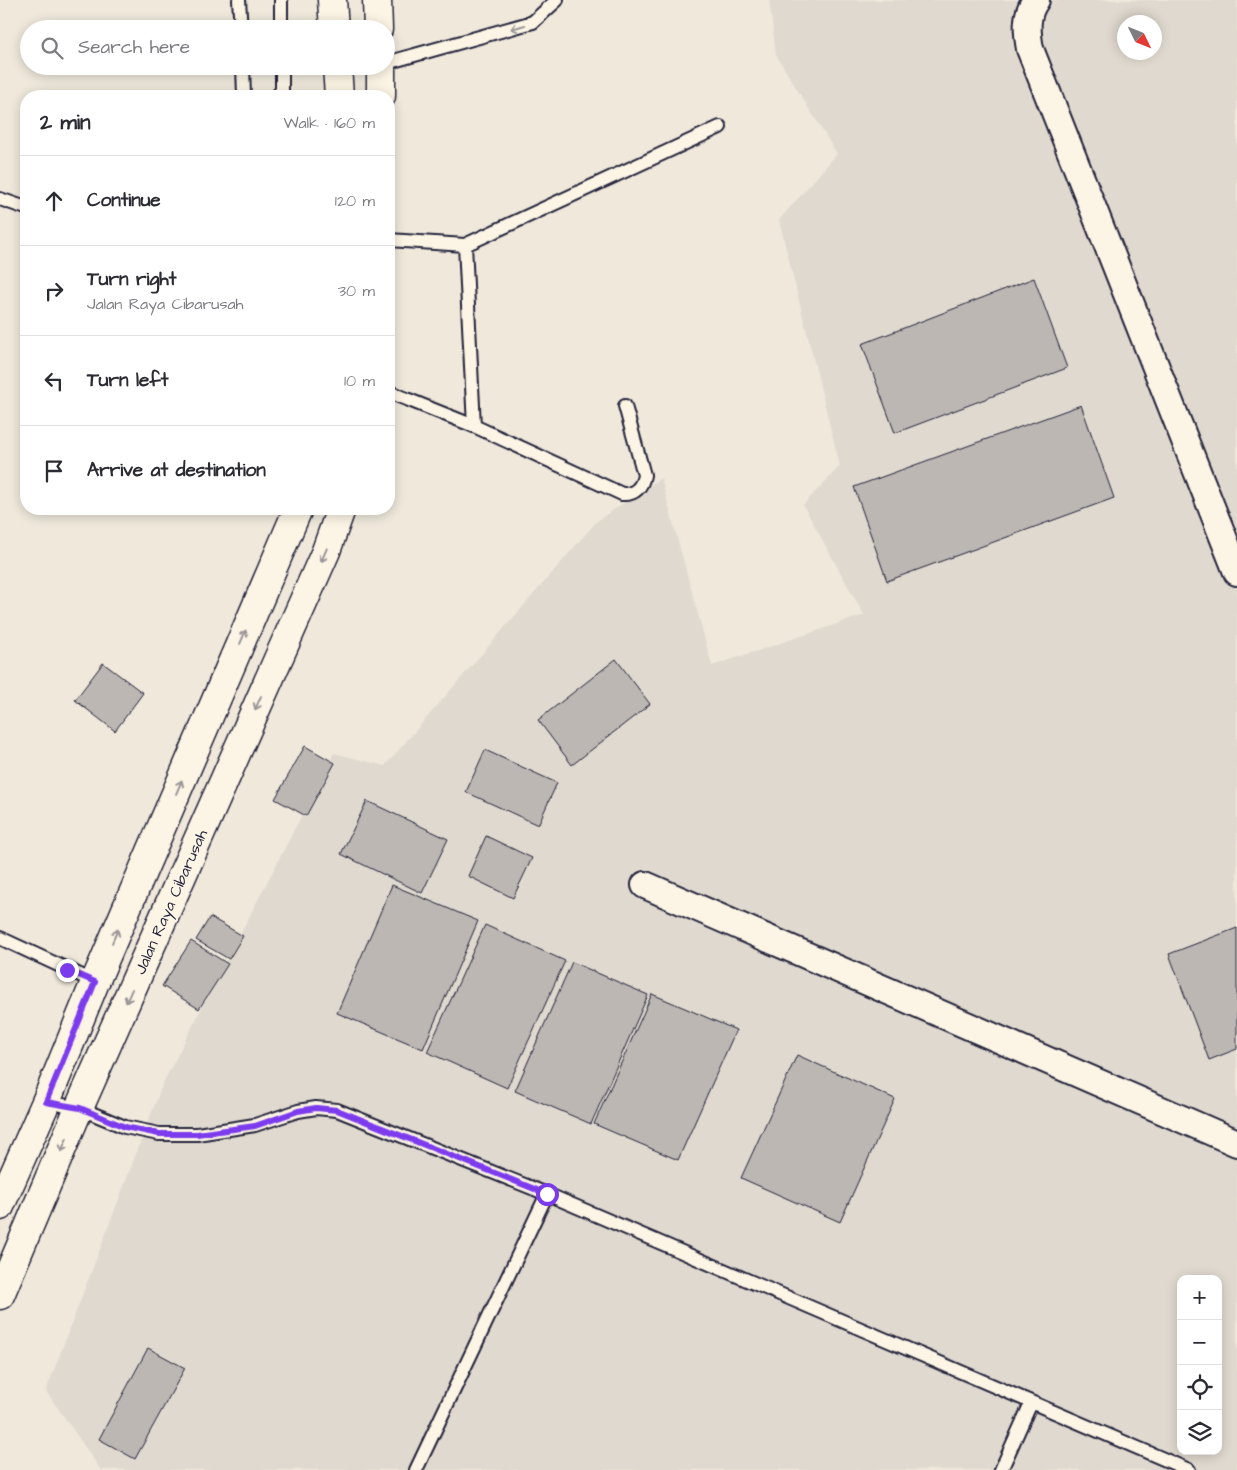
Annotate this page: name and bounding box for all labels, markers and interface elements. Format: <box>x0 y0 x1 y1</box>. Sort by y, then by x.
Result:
north arrow <box>1117 15 1162 60</box>
search box <box>20 20 395 75</box>
one-way arrow <box>510 22 526 32</box>
icon: search <box>38 34 66 62</box>
text: Search here <box>78 34 190 61</box>
text: 2 min <box>40 108 90 137</box>
text: Walk · 160 m <box>283 112 375 134</box>
icon: ahead <box>40 187 68 215</box>
text: Continue <box>87 187 161 214</box>
text: 120 m <box>335 190 375 212</box>
text: Turn right <box>87 266 176 293</box>
icon: right <box>40 277 68 305</box>
text: 30 m <box>338 280 375 302</box>
text: Jalan Raya Cibarusah <box>87 293 243 315</box>
icon: left <box>40 367 68 395</box>
text: Turn left <box>87 367 168 394</box>
text: 10 m <box>344 370 375 392</box>
icon: arrive <box>40 457 68 485</box>
text: Arrive at destination <box>87 457 266 484</box>
one-way arrow <box>319 547 328 562</box>
one-way arrow <box>239 630 249 645</box>
one-way arrow <box>253 695 263 710</box>
one-way arrow <box>174 780 184 795</box>
street label: Jalan Raya Cibarusah <box>129 826 214 978</box>
one-way arrow <box>110 929 120 944</box>
route end <box>56 959 79 982</box>
one-way arrow <box>124 988 133 1003</box>
one-way arrow <box>58 1137 68 1152</box>
route start <box>536 1183 559 1206</box>
map controls <box>1177 1275 1222 1455</box>
button: + <box>1177 1275 1222 1320</box>
button: − <box>1177 1320 1222 1365</box>
button: locate <box>1177 1365 1222 1410</box>
button: layers <box>1177 1410 1222 1455</box>

